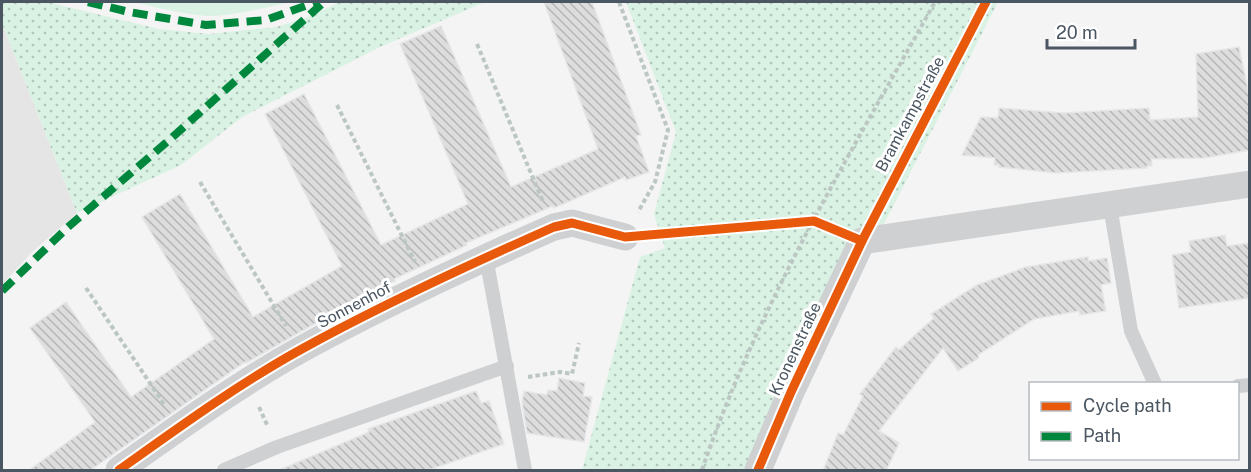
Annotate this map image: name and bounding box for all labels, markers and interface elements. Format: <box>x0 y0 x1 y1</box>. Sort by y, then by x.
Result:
scale bar <box>1047 12 1136 50</box>
text: 20 m <box>1056 22 1098 43</box>
street label: Bramkampstraße <box>872 53 948 175</box>
street label: Sonnenhof <box>314 278 394 332</box>
street label: Kronenstraße <box>765 299 825 399</box>
legend <box>1029 382 1239 460</box>
text: Cycle path <box>1083 395 1172 416</box>
text: Path <box>1083 425 1121 446</box>

